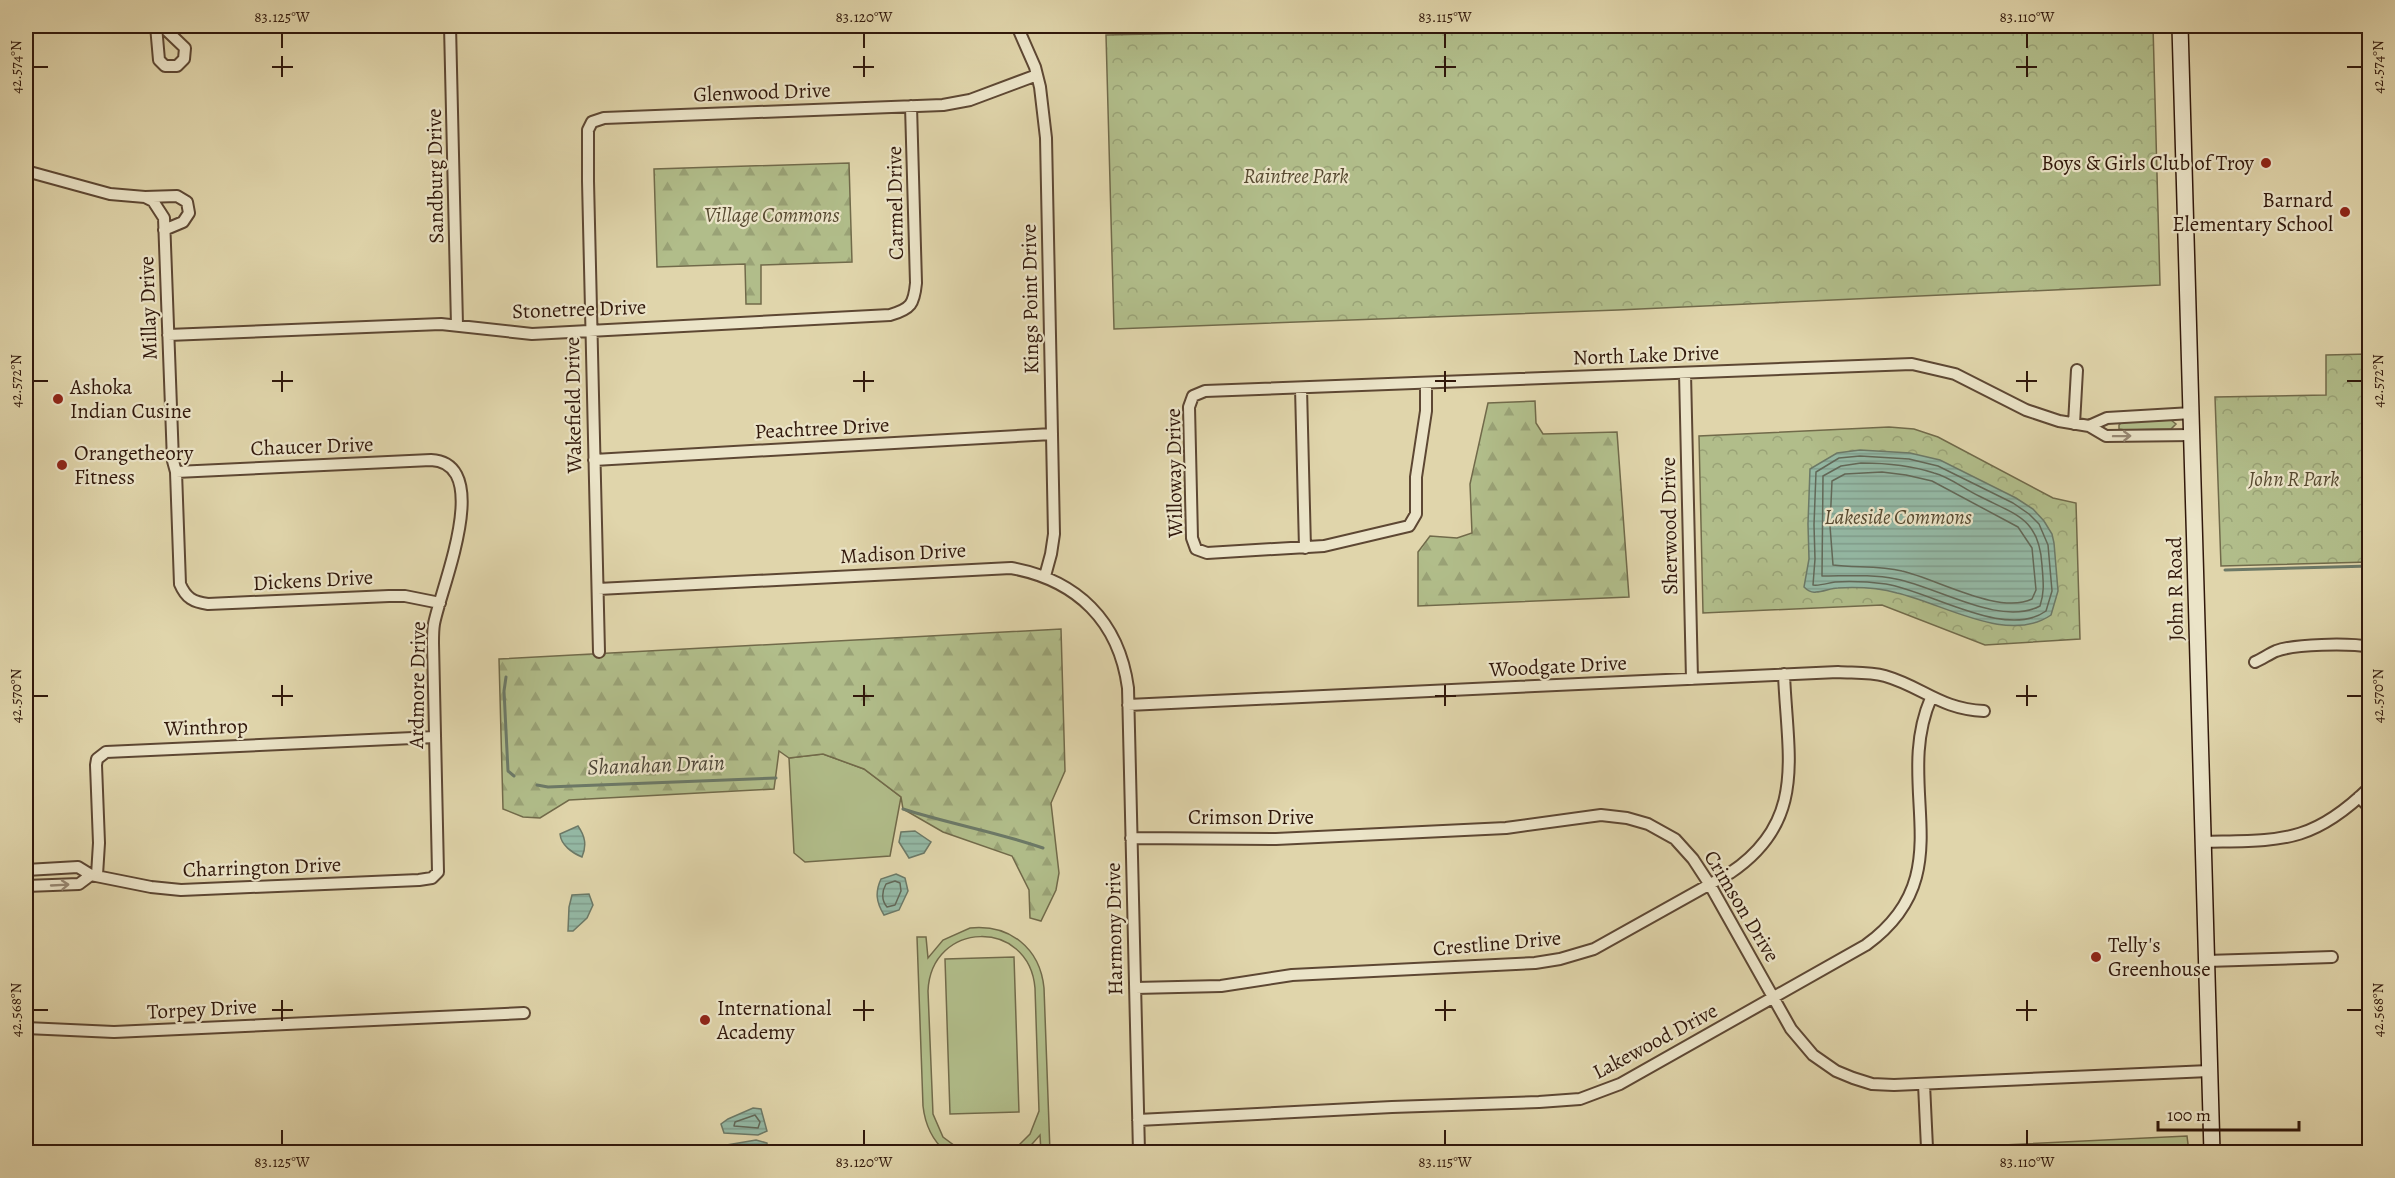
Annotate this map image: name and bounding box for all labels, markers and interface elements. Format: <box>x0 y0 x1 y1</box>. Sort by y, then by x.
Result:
text: 83.125°W <box>254 7 310 27</box>
text: 83.120°W <box>836 7 892 27</box>
text: 83.115°W <box>1418 7 1472 27</box>
text: 83.110°W <box>2000 7 2054 27</box>
text: 42.574°N <box>6 40 26 94</box>
text: 42.574°N <box>2368 40 2388 94</box>
street label: Glenwood Drive <box>693 76 831 108</box>
street label: Sandburg Drive <box>420 108 450 244</box>
street label: Carmel Drive <box>880 146 910 260</box>
place label: Boys & Girls Club of Troy <box>2041 149 2255 177</box>
marker: Boys & Girls Club of Troy <box>2259 156 2273 170</box>
park label: Raintree Park <box>1243 162 1349 190</box>
place label: Barnard Elementary School <box>2172 186 2334 238</box>
park label: Village Commons <box>704 201 840 229</box>
marker: Barnard Elementary School <box>2338 205 2352 219</box>
street label: Kings Point Drive <box>1015 224 1045 374</box>
street label: Millay Drive <box>132 256 164 360</box>
street label: Stonetree Drive <box>511 293 647 325</box>
street label: Wakefield Drive <box>558 336 588 475</box>
street label: North Lake Drive <box>1572 338 1720 372</box>
text: 42.572°N <box>6 354 26 408</box>
text: 42.572°N <box>2368 354 2388 408</box>
place label: Ashoka Indian Cusine <box>69 373 191 425</box>
marker: Ashoka Indian Cusine <box>51 392 65 406</box>
street label: Willoway Drive <box>1159 408 1189 539</box>
street label: Peachtree Drive <box>754 410 890 446</box>
street label: Chaucer Drive <box>250 430 374 462</box>
one-way arrow <box>2112 430 2132 442</box>
place label: Orangetheory Fitness <box>74 439 194 491</box>
street label: Sherwood Drive <box>1654 457 1684 595</box>
marker: Orangetheory Fitness <box>55 458 69 472</box>
park label: John R Park <box>2248 465 2339 493</box>
park label: Lakeside Commons <box>1824 503 1972 531</box>
street label: Madison Drive <box>839 536 967 570</box>
street label: John R Road <box>2160 536 2190 641</box>
street label: Dickens Drive <box>252 563 374 597</box>
street label: Ardmore Drive <box>402 621 432 750</box>
street label: Woodgate Drive <box>1487 648 1628 684</box>
text: 42.570°N <box>6 669 26 723</box>
text: 42.570°N <box>2368 669 2388 723</box>
street label: Winthrop <box>163 712 248 742</box>
water label: Shanahan Drain <box>587 748 725 782</box>
street label: Crimson Drive <box>1188 803 1314 831</box>
street label: Crimson Drive <box>1698 845 1786 967</box>
street label: Charrington Drive <box>182 850 342 884</box>
street label: Harmony Drive <box>1099 862 1129 996</box>
one-way arrow <box>49 879 69 890</box>
street label: Crestline Drive <box>1432 923 1562 963</box>
place label: Telly's Greenhouse <box>2108 931 2211 983</box>
marker: Telly's Greenhouse <box>2089 950 2103 964</box>
text: 42.568°N <box>6 983 26 1037</box>
text: 42.568°N <box>2368 983 2388 1037</box>
street label: Torpey Drive <box>146 992 258 1026</box>
place label: International Academy <box>716 994 831 1046</box>
street label: Lakewood Drive <box>1588 996 1722 1086</box>
marker: International Academy <box>698 1013 712 1027</box>
scale bar <box>2158 1094 2299 1132</box>
text: 100 m <box>2167 1103 2211 1127</box>
text: 83.125°W <box>254 1152 310 1172</box>
text: 83.120°W <box>836 1152 892 1172</box>
text: 83.115°W <box>1418 1152 1472 1172</box>
text: 83.110°W <box>2000 1152 2054 1172</box>

